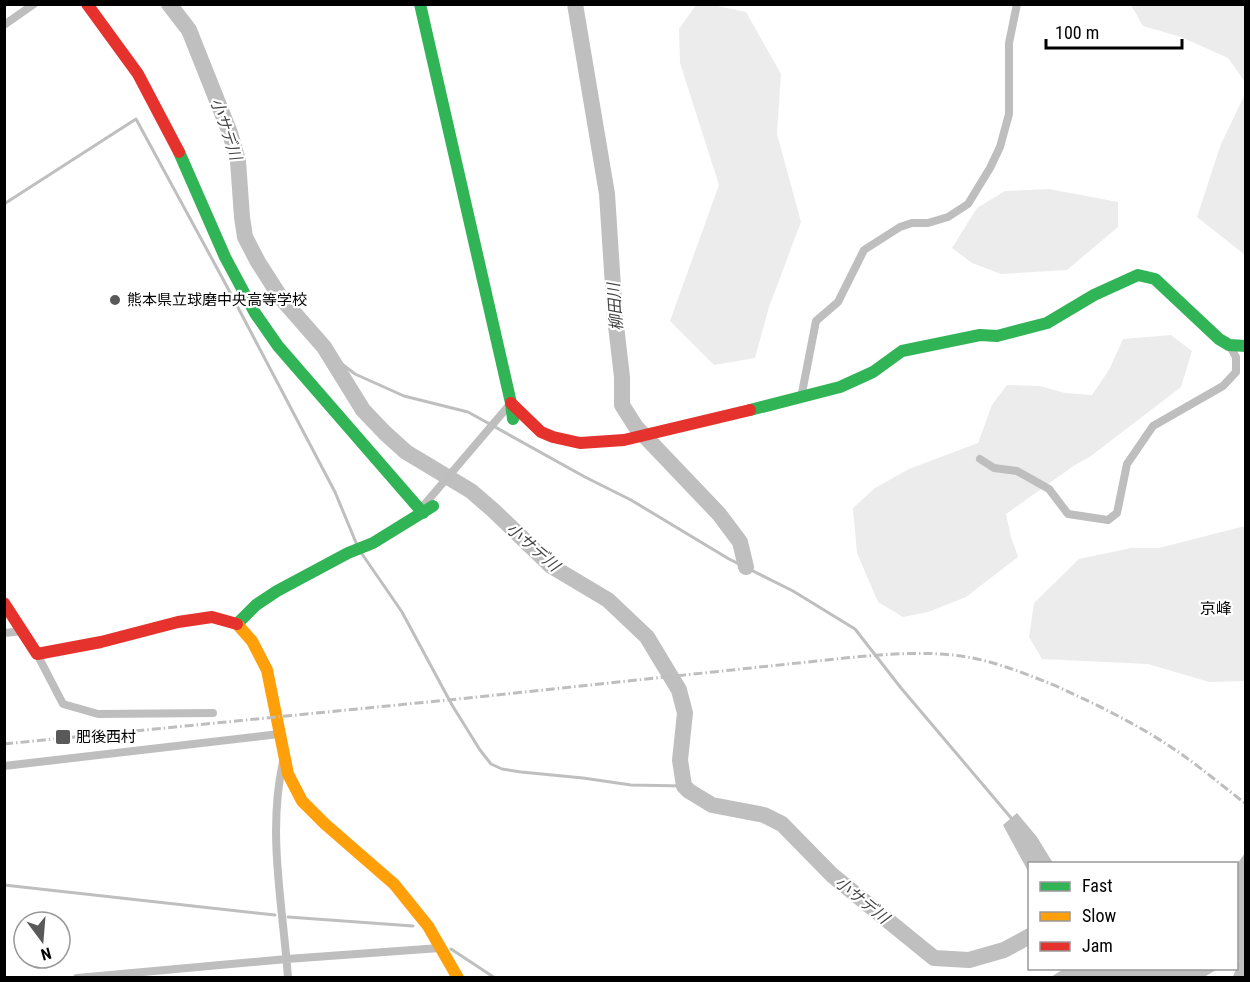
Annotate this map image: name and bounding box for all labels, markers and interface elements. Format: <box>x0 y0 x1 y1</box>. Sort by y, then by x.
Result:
scale bar <box>1046 12 1182 50</box>
text: 100 m <box>1055 22 1099 43</box>
water label: 小サデ川 <box>207 96 246 164</box>
water label: 柳田川 <box>604 280 626 332</box>
place label: 熊本県立球磨中央高等学校 <box>127 291 307 309</box>
marker: 熊本県立球磨中央高等学校 <box>108 293 122 307</box>
water label: 小サデ川 <box>503 519 565 576</box>
district label: 京峰 <box>1200 599 1232 618</box>
marker: 肥後西村 <box>54 728 72 746</box>
place label: 肥後西村 <box>76 728 136 746</box>
legend <box>1028 862 1238 970</box>
water label: 小サデ川 <box>831 872 894 929</box>
text: Fast <box>1082 875 1113 896</box>
text: Slow <box>1082 905 1117 926</box>
north arrow <box>12 910 72 970</box>
text: Jam <box>1082 935 1113 956</box>
text: N <box>39 943 53 964</box>

